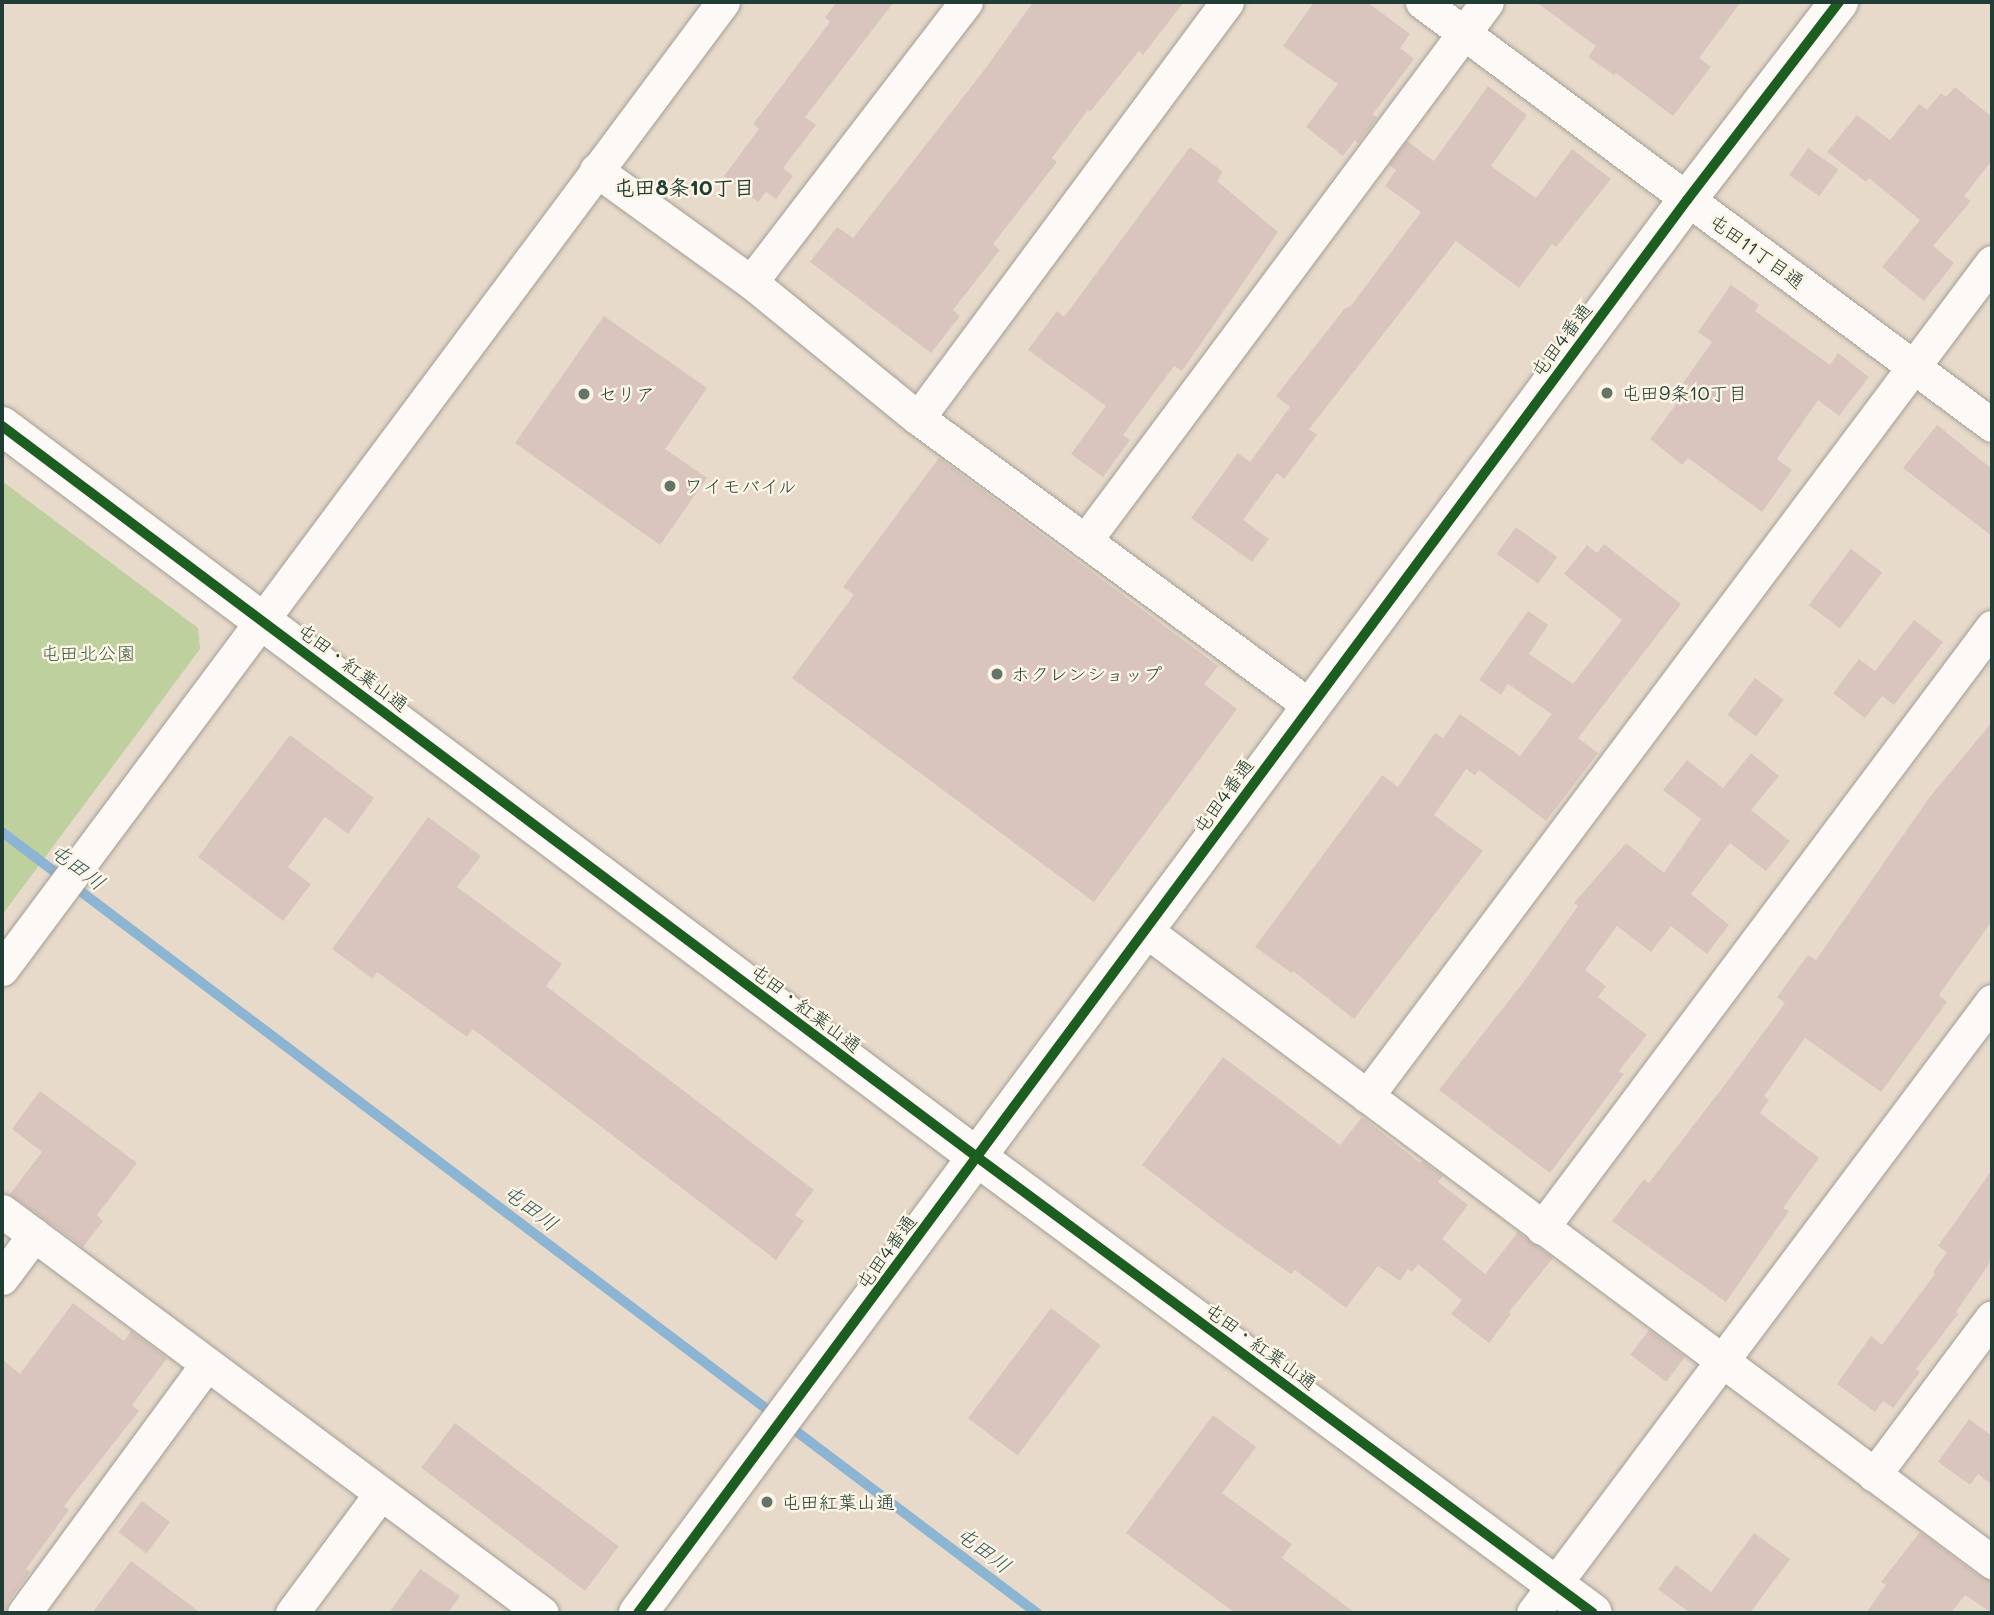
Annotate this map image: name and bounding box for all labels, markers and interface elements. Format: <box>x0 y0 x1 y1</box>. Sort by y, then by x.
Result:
district label: 屯田8条10丁目 <box>614 174 754 200</box>
street label: 屯田11丁目通 <box>1705 209 1809 293</box>
street label: 屯田4番通 <box>1526 298 1596 382</box>
place label: 屯田9条10丁目 <box>1621 382 1747 404</box>
place label: セリア <box>598 383 655 405</box>
marker: 屯田9条10丁目 <box>1599 385 1615 401</box>
marker: セリア <box>576 386 592 402</box>
place label: ワイモバイル <box>684 475 798 497</box>
marker: ワイモバイル <box>662 478 678 494</box>
street label: 屯田・紅葉山通 <box>293 618 413 716</box>
park label: 屯田北公園 <box>41 642 135 664</box>
place label: ホクレンショップ <box>1011 663 1163 685</box>
marker: ホクレンショップ <box>989 666 1005 682</box>
street label: 屯田4番通 <box>1188 754 1258 838</box>
water label: 屯田川 <box>45 837 111 895</box>
street label: 屯田・紅葉山通 <box>746 959 866 1057</box>
water label: 屯田川 <box>498 1178 564 1236</box>
street label: 屯田4番通 <box>851 1210 921 1294</box>
street label: 屯田・紅葉山通 <box>1200 1298 1322 1394</box>
place label: 屯田紅葉山通 <box>781 1491 895 1513</box>
marker: 屯田紅葉山通 <box>759 1494 775 1510</box>
water label: 屯田川 <box>951 1520 1017 1578</box>

